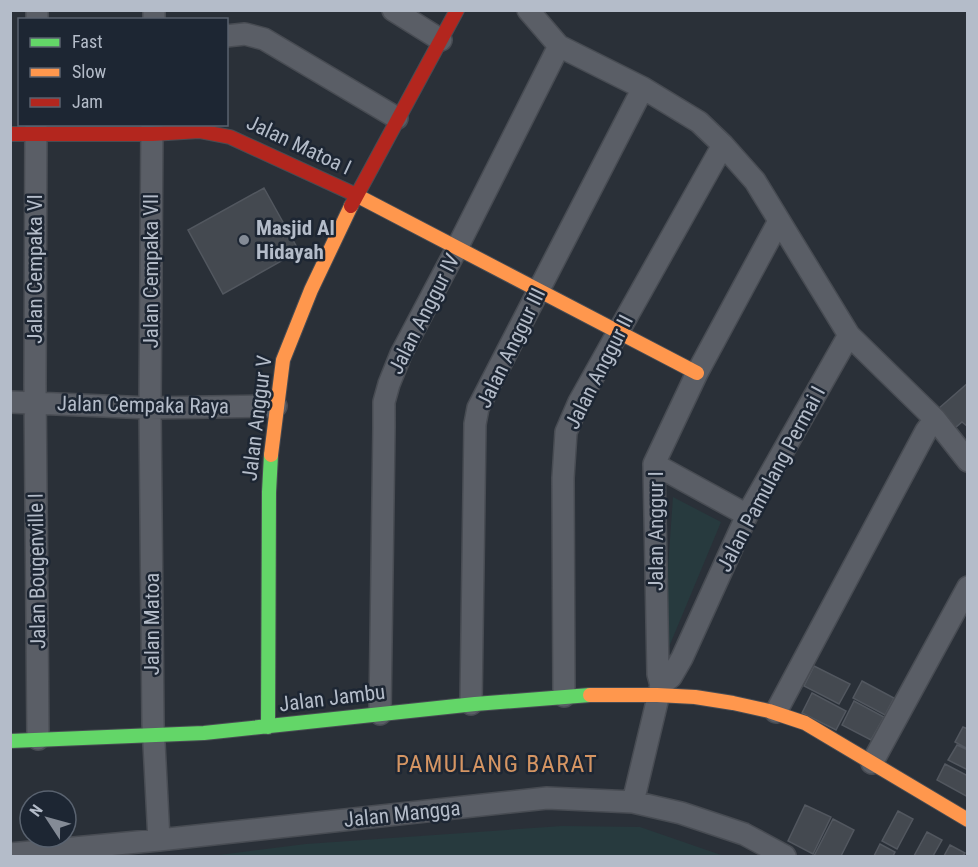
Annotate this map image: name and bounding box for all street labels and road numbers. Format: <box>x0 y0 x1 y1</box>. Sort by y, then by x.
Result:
street label: Jalan Matoa I <box>243 110 355 180</box>
street label: Jalan Cempaka VI <box>23 194 47 344</box>
street label: Jalan Cempaka VII <box>139 194 163 348</box>
street label: Jalan Anggur IV <box>383 250 465 378</box>
street label: Jalan Anggur III <box>472 284 550 412</box>
street label: Jalan Anggur II <box>560 311 638 433</box>
street label: Jalan Anggur V <box>237 354 277 482</box>
street label: Jalan Pamulang Permai I <box>712 382 830 576</box>
street label: Jalan Cempaka Raya <box>57 391 229 419</box>
street label: Jalan Anggur I <box>644 471 668 591</box>
street label: Jalan Bougenville I <box>24 493 50 649</box>
street label: Jalan Matoa <box>140 573 164 675</box>
street label: Jalan Jambu <box>278 680 386 716</box>
street label: Jalan Mangga <box>343 796 461 832</box>

